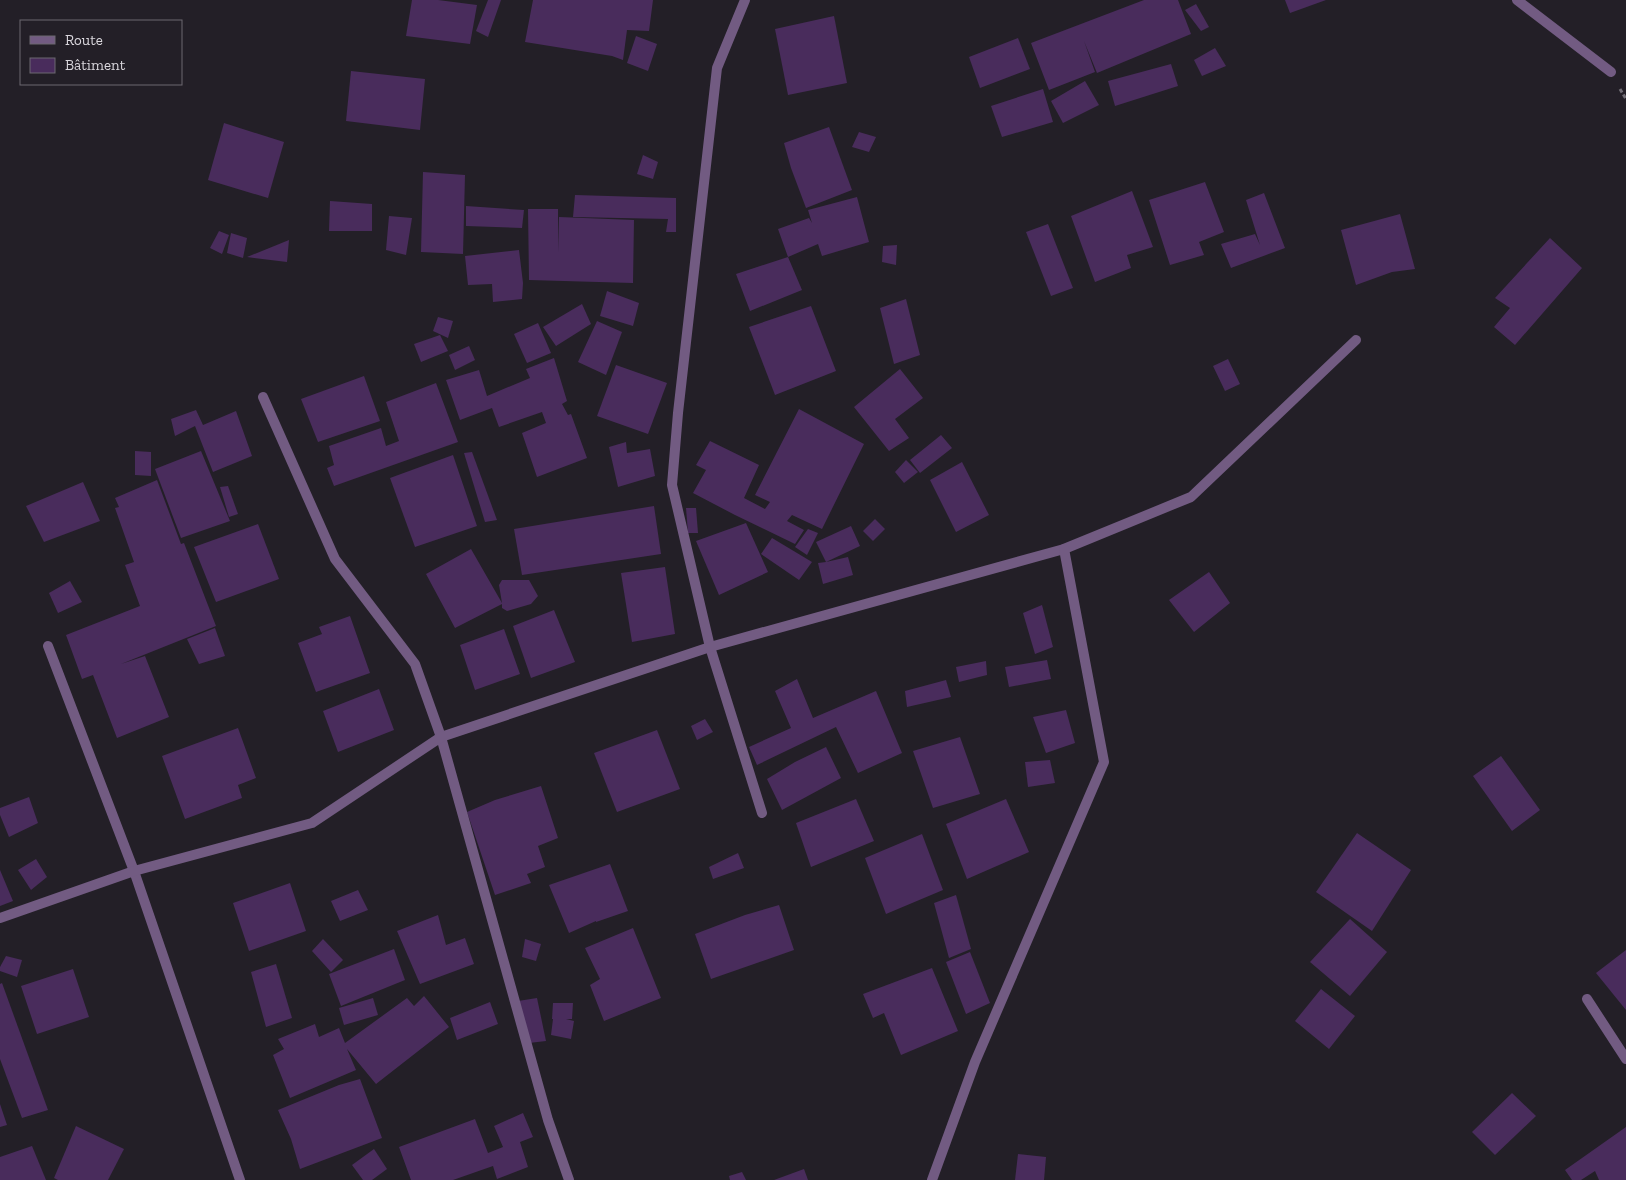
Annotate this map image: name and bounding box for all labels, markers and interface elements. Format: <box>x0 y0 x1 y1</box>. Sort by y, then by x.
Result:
legend <box>20 20 182 85</box>
text: Route <box>65 31 103 49</box>
text: Bâtiment <box>65 56 126 74</box>

